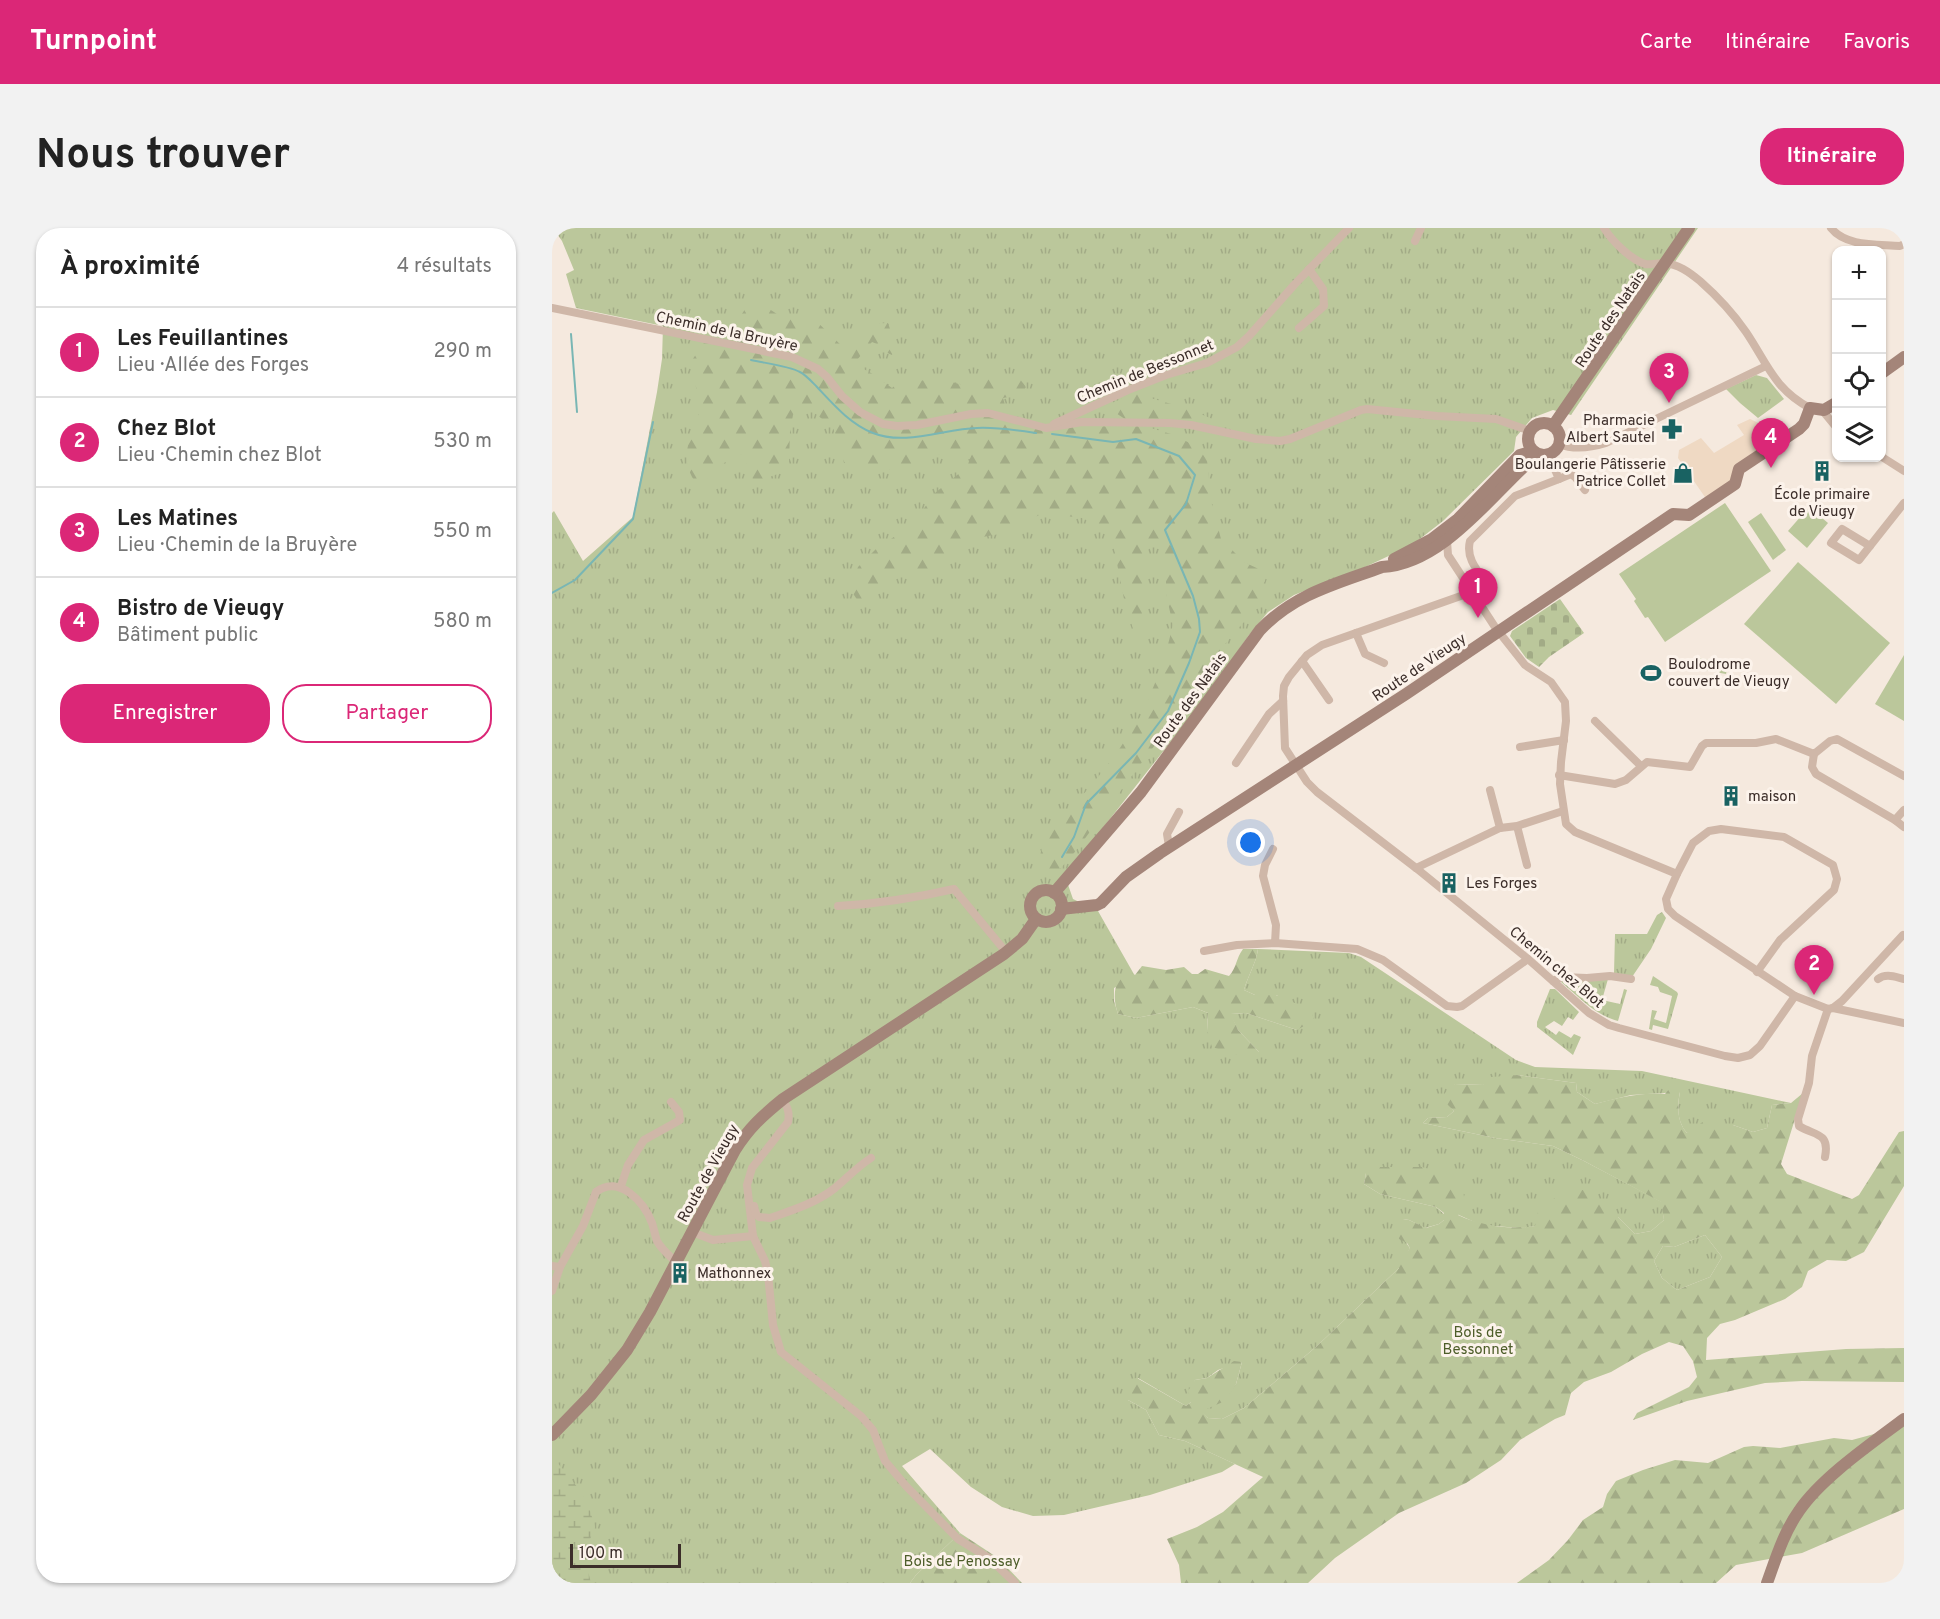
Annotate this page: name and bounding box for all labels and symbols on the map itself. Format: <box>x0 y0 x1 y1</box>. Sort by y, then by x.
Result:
street label: Route des Natais <box>1572 268 1651 372</box>
street label: Chemin de la Bruyère <box>654 308 799 357</box>
street label: Chemin de Bessonnet <box>1074 336 1217 409</box>
pin: 3 <box>1650 354 1688 403</box>
place label: Pharmacie Albert Sautel <box>1566 412 1655 448</box>
pharmacy icon: Pharmacie Albert Sautel <box>1660 417 1684 441</box>
pin: 4 <box>1752 418 1790 468</box>
place label: Boulangerie Pâtisserie Patrice Collet <box>1515 456 1666 492</box>
building icon: École primaire de Vieugy <box>1810 459 1834 483</box>
shop icon: Boulangerie Pâtisserie Patrice Collet <box>1671 461 1695 485</box>
place label: École primaire de Vieugy <box>1774 485 1870 522</box>
pin: 1 <box>1458 568 1498 618</box>
street label: Route de Vieugy <box>1369 630 1471 707</box>
street label: Route des Natais <box>1150 650 1232 752</box>
place label: Boulodrome couvert de Vieugy <box>1668 656 1790 692</box>
sports icon: Boulodrome couvert de Vieugy <box>1639 661 1663 685</box>
building icon: maison <box>1719 784 1743 808</box>
place label: maison <box>1748 788 1796 807</box>
your location <box>1236 828 1265 857</box>
building icon: Les Forges <box>1437 871 1461 895</box>
place label: Les Forges <box>1466 875 1537 894</box>
street label: Chemin chez Blot <box>1505 923 1607 1013</box>
pin: 2 <box>1794 946 1834 995</box>
street label: Route de Vieugy <box>674 1121 744 1226</box>
building icon: Mathonnex <box>668 1261 692 1285</box>
place label: Mathonnex <box>697 1265 772 1284</box>
park label: Bois de Bessonnet <box>1442 1324 1514 1360</box>
scale bar <box>570 1541 681 1568</box>
park label: Bois de Penossay <box>903 1553 1021 1572</box>

